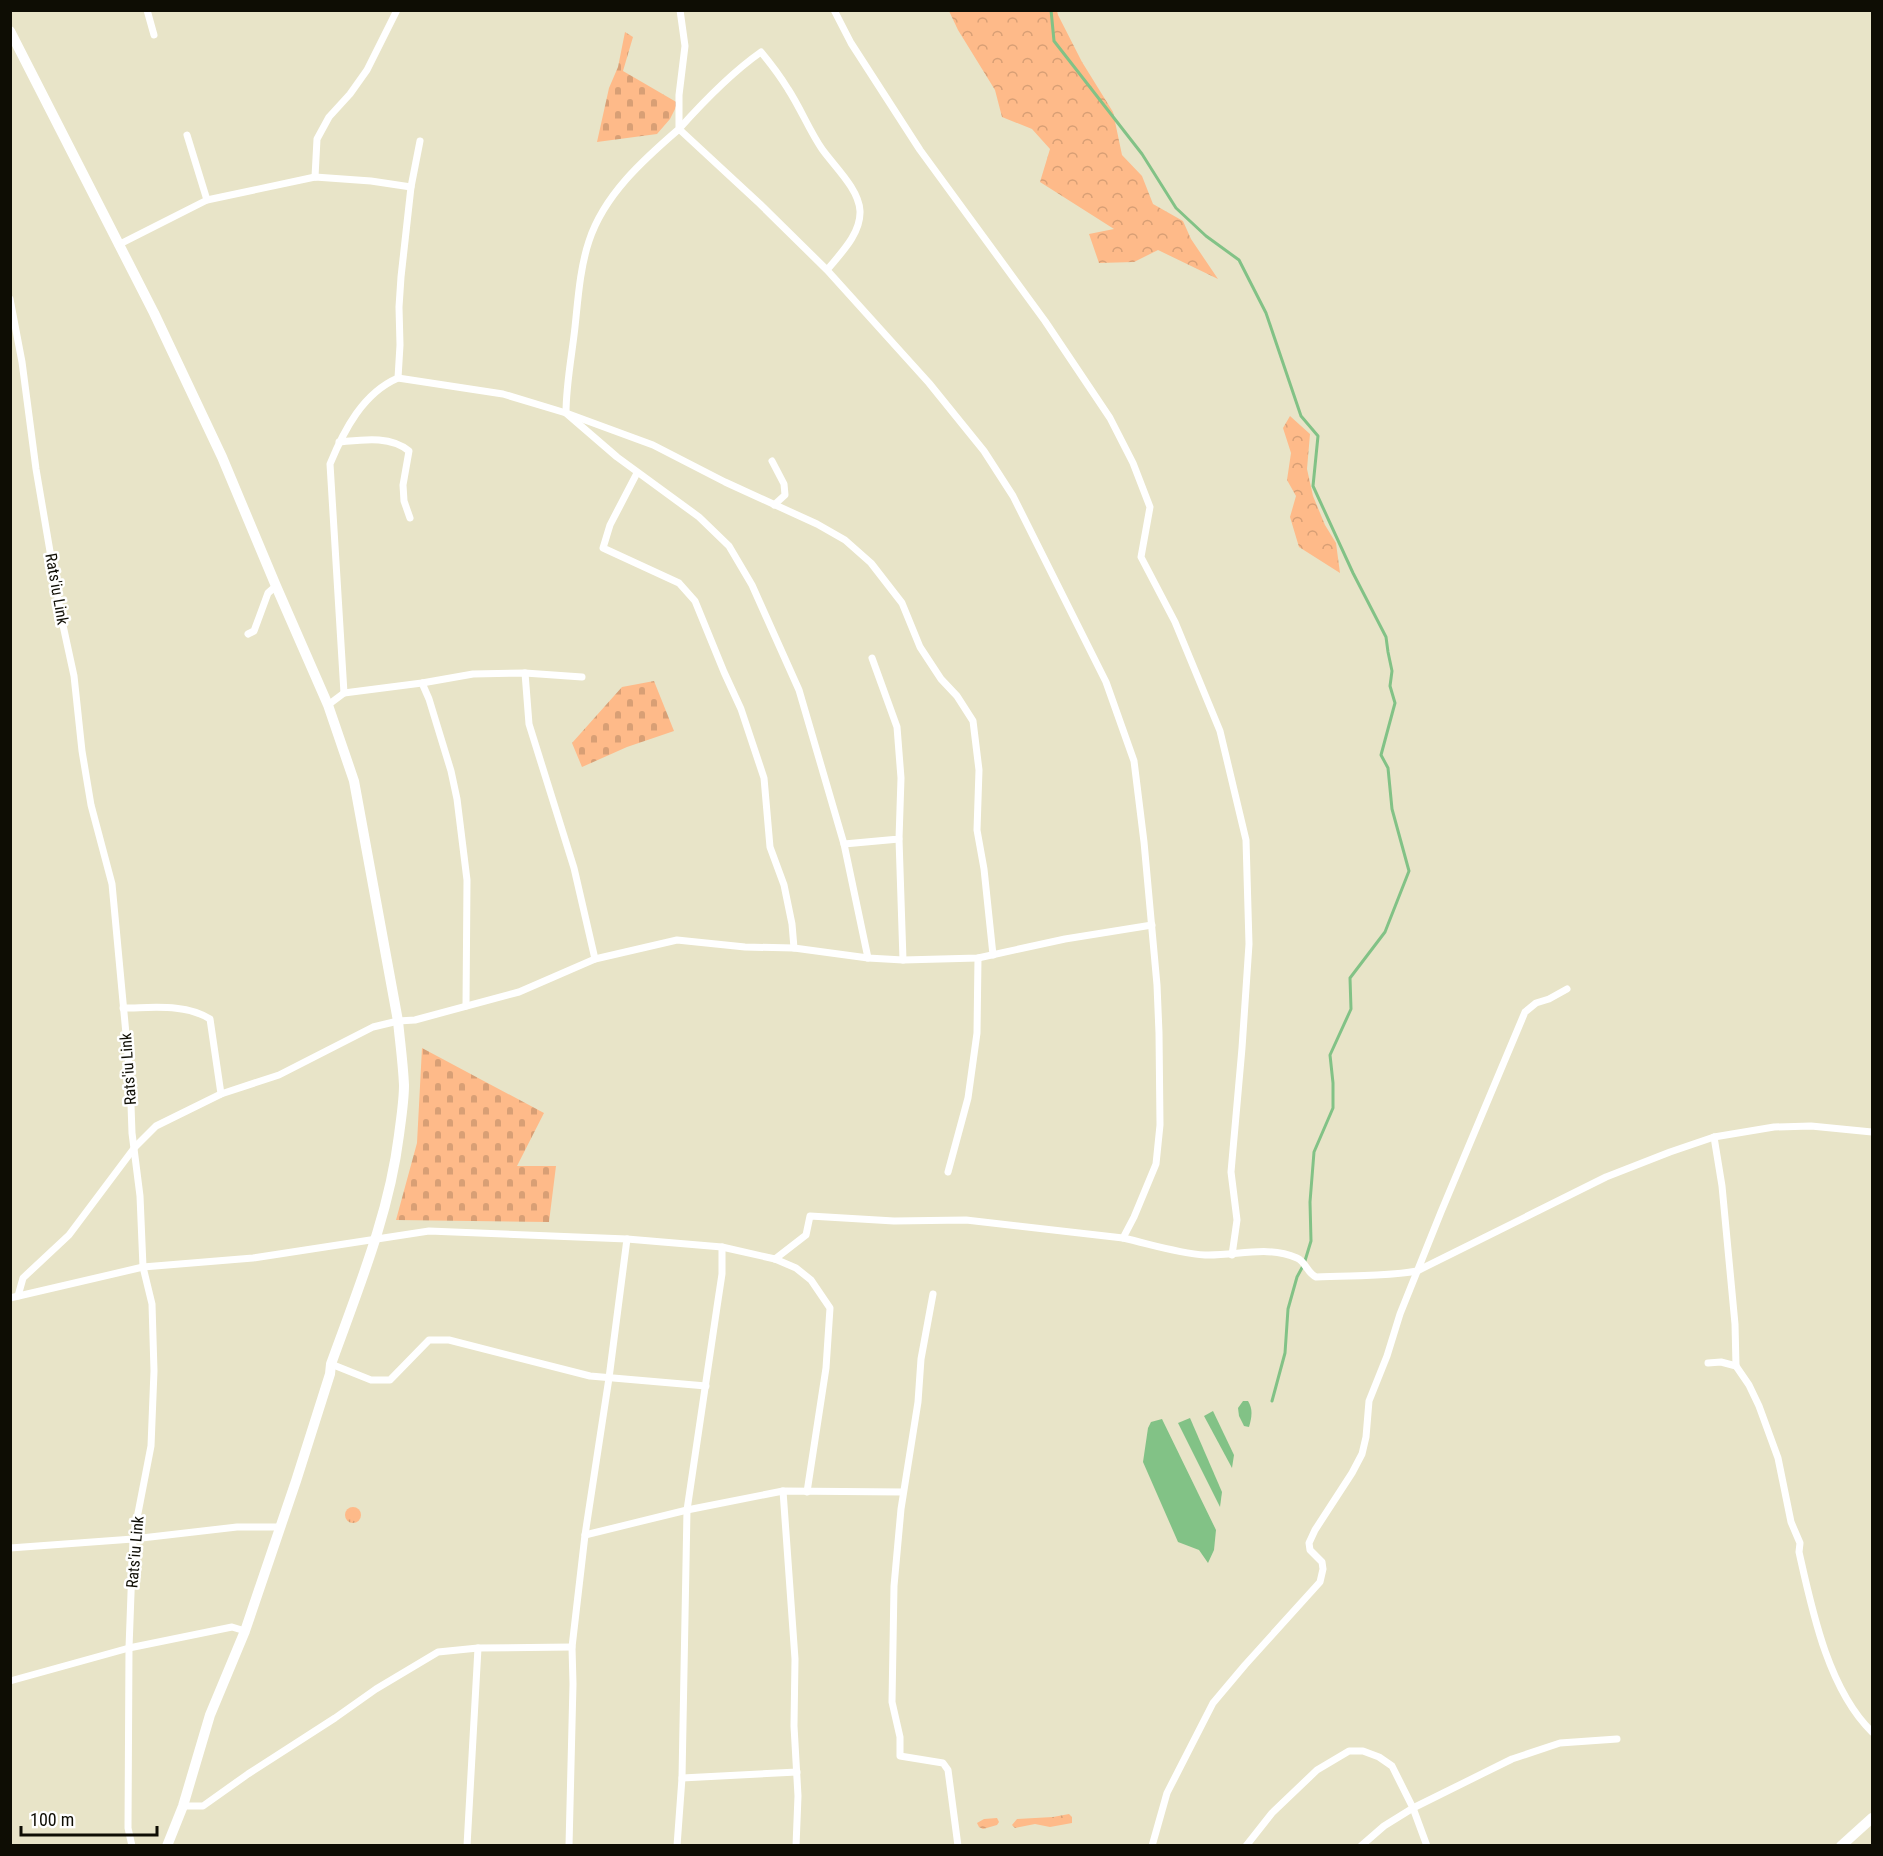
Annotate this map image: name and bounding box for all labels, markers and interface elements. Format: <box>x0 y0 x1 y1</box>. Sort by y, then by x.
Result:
street label: Rats'iu Link <box>41 552 73 627</box>
street label: Rats'iu Link <box>116 1031 140 1106</box>
street label: Rats'iu Link <box>122 1514 148 1589</box>
scale bar <box>21 1799 158 1837</box>
text: 100 m <box>30 1809 74 1830</box>

